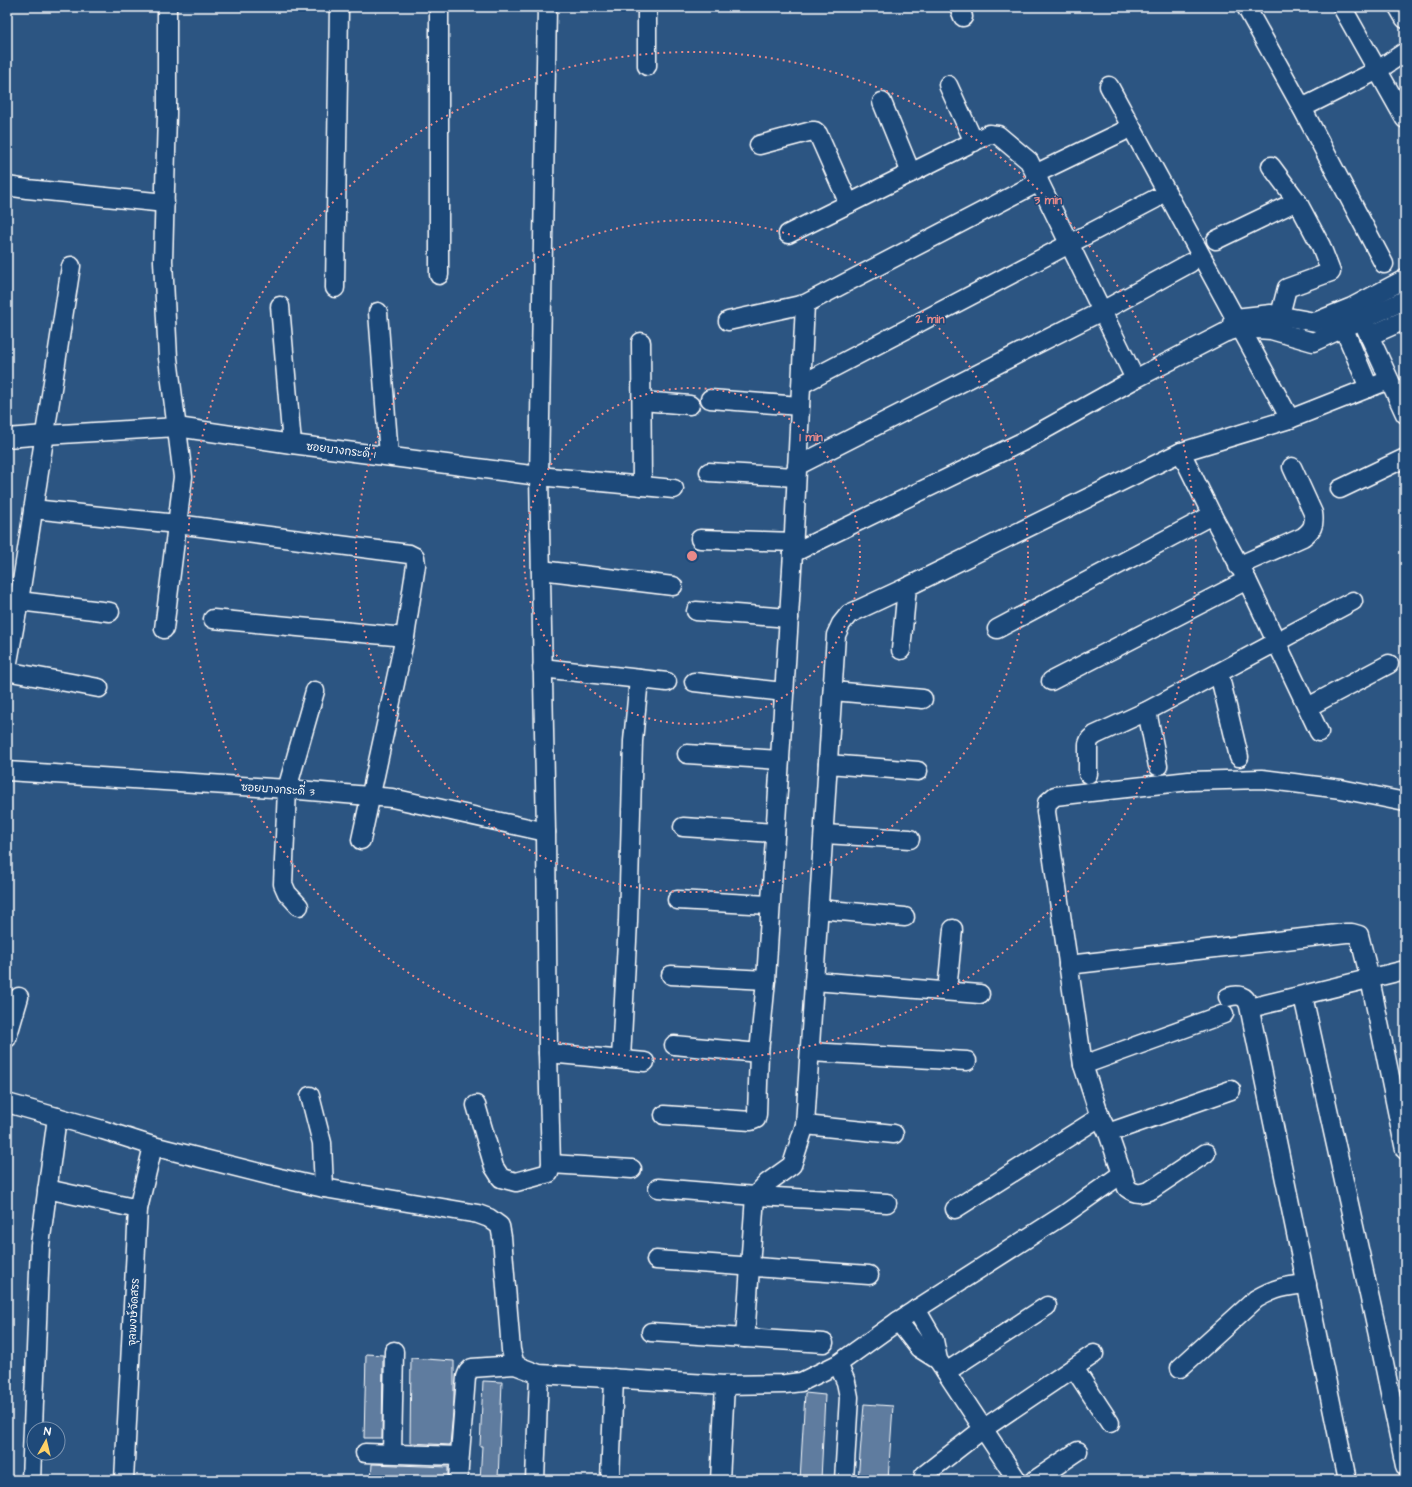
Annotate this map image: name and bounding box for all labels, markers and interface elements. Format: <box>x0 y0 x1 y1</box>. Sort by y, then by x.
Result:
text: 3 min <box>1033 192 1062 209</box>
text: 2 min <box>915 311 944 328</box>
text: 1 min <box>799 429 823 446</box>
street label: ซอยบางกระดี่ 1 <box>305 435 378 462</box>
centre of rings <box>685 549 699 563</box>
street label: ซอยบางกระดี่ 3 <box>240 775 316 800</box>
street label: จุลพงษ์จัดสรร <box>123 1277 144 1346</box>
north arrow <box>26 1421 66 1461</box>
text: N <box>43 1424 52 1440</box>

